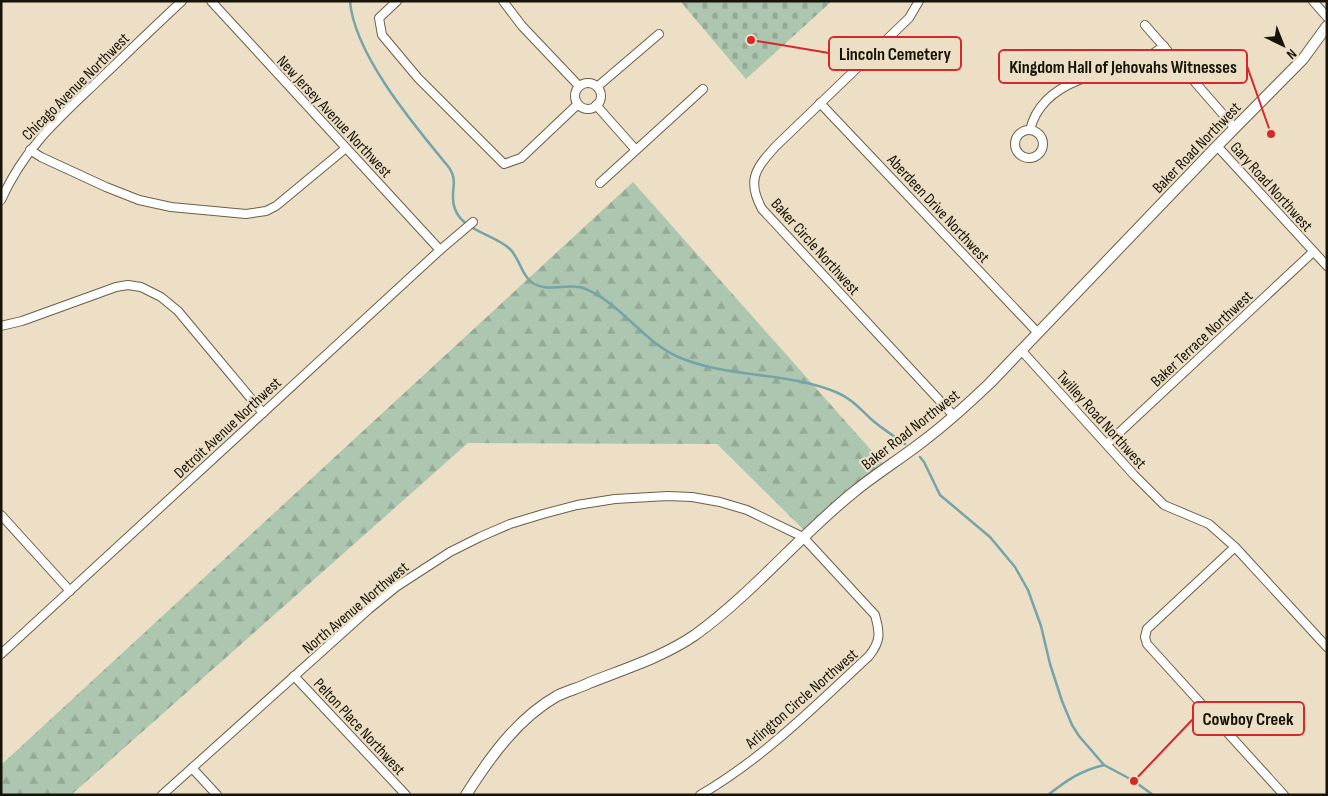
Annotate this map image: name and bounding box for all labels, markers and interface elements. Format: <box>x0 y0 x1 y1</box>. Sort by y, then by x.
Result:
north arrow <box>1258 20 1308 70</box>
street label: Chicago Avenue Northwest <box>18 29 134 145</box>
callout: Lincoln Cemetery <box>829 37 961 70</box>
text: Lincoln Cemetery <box>839 44 951 65</box>
text: N <box>1283 45 1300 63</box>
callout: Kingdom Hall of Jehovahs Witnesses <box>999 50 1247 83</box>
street label: New Jersey Avenue Northwest <box>272 52 395 182</box>
text: Kingdom Hall of Jehovahs Witnesses <box>1009 57 1237 78</box>
street label: Baker Road Northwest <box>1149 98 1245 198</box>
street label: Gary Road Northwest <box>1226 138 1316 236</box>
street label: Aberdeen Drive Northwest <box>882 150 993 267</box>
street label: Baker Circle Northwest <box>767 195 863 299</box>
street label: Baker Terrace Northwest <box>1147 287 1257 391</box>
street label: Twilley Road Northwest <box>1052 367 1150 473</box>
street label: Detroit Avenue Northwest <box>171 374 286 483</box>
street label: Baker Road Northwest <box>858 386 964 474</box>
street label: North Avenue Northwest <box>299 558 413 658</box>
street label: Arlington Circle Northwest <box>741 645 862 754</box>
street label: Pelton Place Northwest <box>309 675 409 779</box>
callout: Cowboy Creek <box>1193 702 1304 735</box>
text: Cowboy Creek <box>1202 709 1294 730</box>

